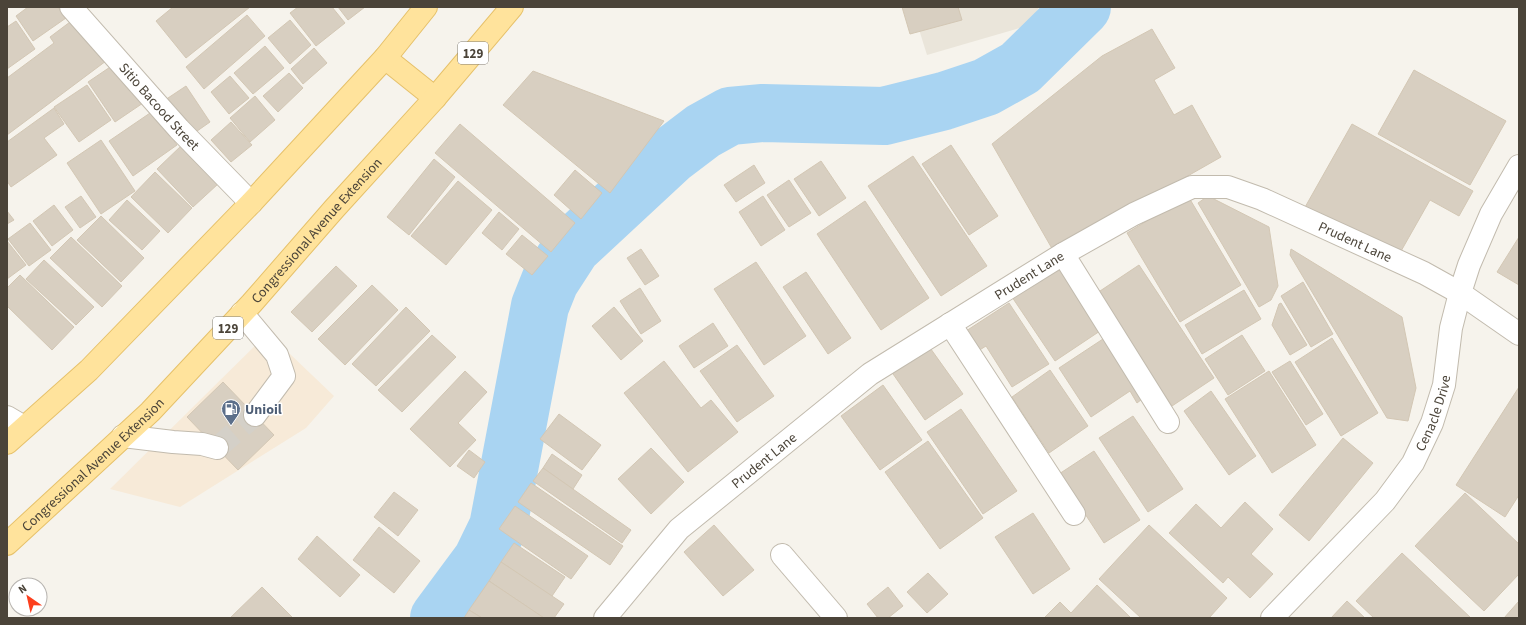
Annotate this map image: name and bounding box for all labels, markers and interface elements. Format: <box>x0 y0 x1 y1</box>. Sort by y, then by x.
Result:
road number: 129 <box>458 42 488 64</box>
street label: Sitio Bacood Street <box>114 59 204 155</box>
street label: Congressional Avenue Extension <box>247 154 387 308</box>
street label: Prudent Lane <box>1315 217 1395 268</box>
street label: Prudent Lane <box>991 247 1068 305</box>
road number: 129 <box>213 317 243 339</box>
street label: Cenacle Drive <box>1411 374 1456 455</box>
street label: Congressional Avenue Extension <box>18 394 169 537</box>
fuel station icon: Unioil <box>220 398 242 426</box>
place label: Unioil <box>245 400 282 420</box>
street label: Prudent Lane <box>728 428 801 494</box>
north arrow <box>8 577 48 617</box>
text: N <box>15 581 30 597</box>

